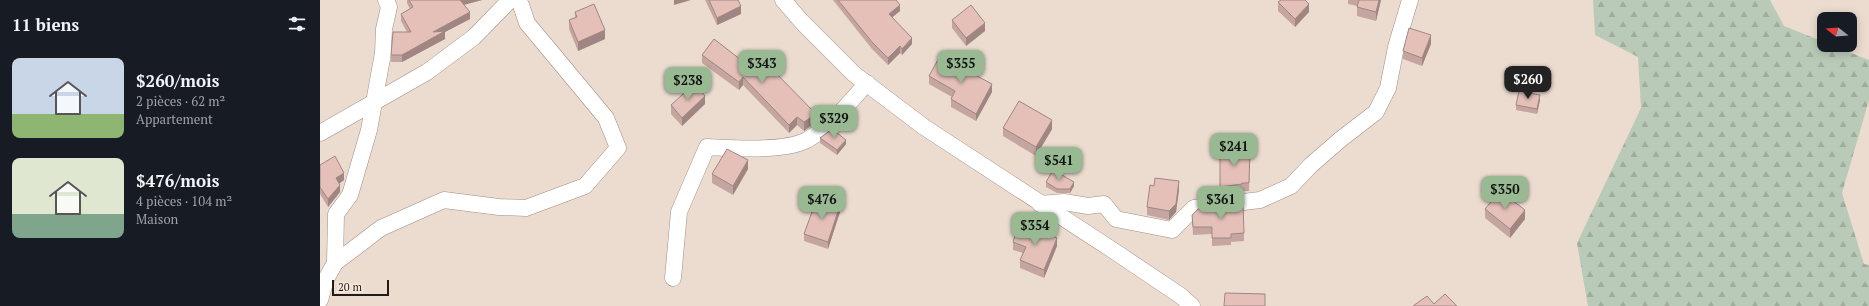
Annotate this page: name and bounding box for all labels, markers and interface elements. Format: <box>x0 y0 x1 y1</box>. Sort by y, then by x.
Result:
north arrow <box>1817 12 1857 52</box>
map controls <box>1817 12 1857 52</box>
text: 11 biens <box>12 13 79 36</box>
icon: filters <box>286 13 308 35</box>
pin: $343 <box>738 50 786 84</box>
pin: $355 <box>937 50 985 84</box>
text: $343 <box>747 54 777 72</box>
text: $355 <box>946 54 976 72</box>
pin: $260 <box>1504 66 1552 100</box>
pin: $238 <box>664 67 712 101</box>
text: $260/mois <box>136 69 219 92</box>
text: $260 <box>1513 70 1543 88</box>
text: $238 <box>673 71 703 89</box>
icon: home <box>44 74 92 122</box>
text: 2 pièces · 62 m² <box>136 92 225 110</box>
pin: $329 <box>810 105 858 139</box>
text: $329 <box>819 109 849 127</box>
text: Appartement <box>136 110 213 128</box>
pin: $241 <box>1210 133 1258 167</box>
text: $241 <box>1219 137 1249 155</box>
pin: $541 <box>1035 147 1083 181</box>
text: $541 <box>1044 151 1074 169</box>
text: $476/mois <box>136 169 219 192</box>
icon: home <box>44 174 92 222</box>
pin: $350 <box>1481 176 1529 210</box>
text: $350 <box>1490 180 1520 198</box>
pin: $476 <box>798 186 846 220</box>
pin: $361 <box>1197 186 1245 220</box>
text: $476 <box>807 190 837 208</box>
text: $361 <box>1206 190 1236 208</box>
text: 4 pièces · 104 m² <box>136 192 232 210</box>
text: Maison <box>136 210 178 228</box>
pin: $354 <box>1011 212 1059 246</box>
text: $354 <box>1020 216 1050 234</box>
scale bar <box>332 278 389 297</box>
text: 20 m <box>338 280 362 294</box>

